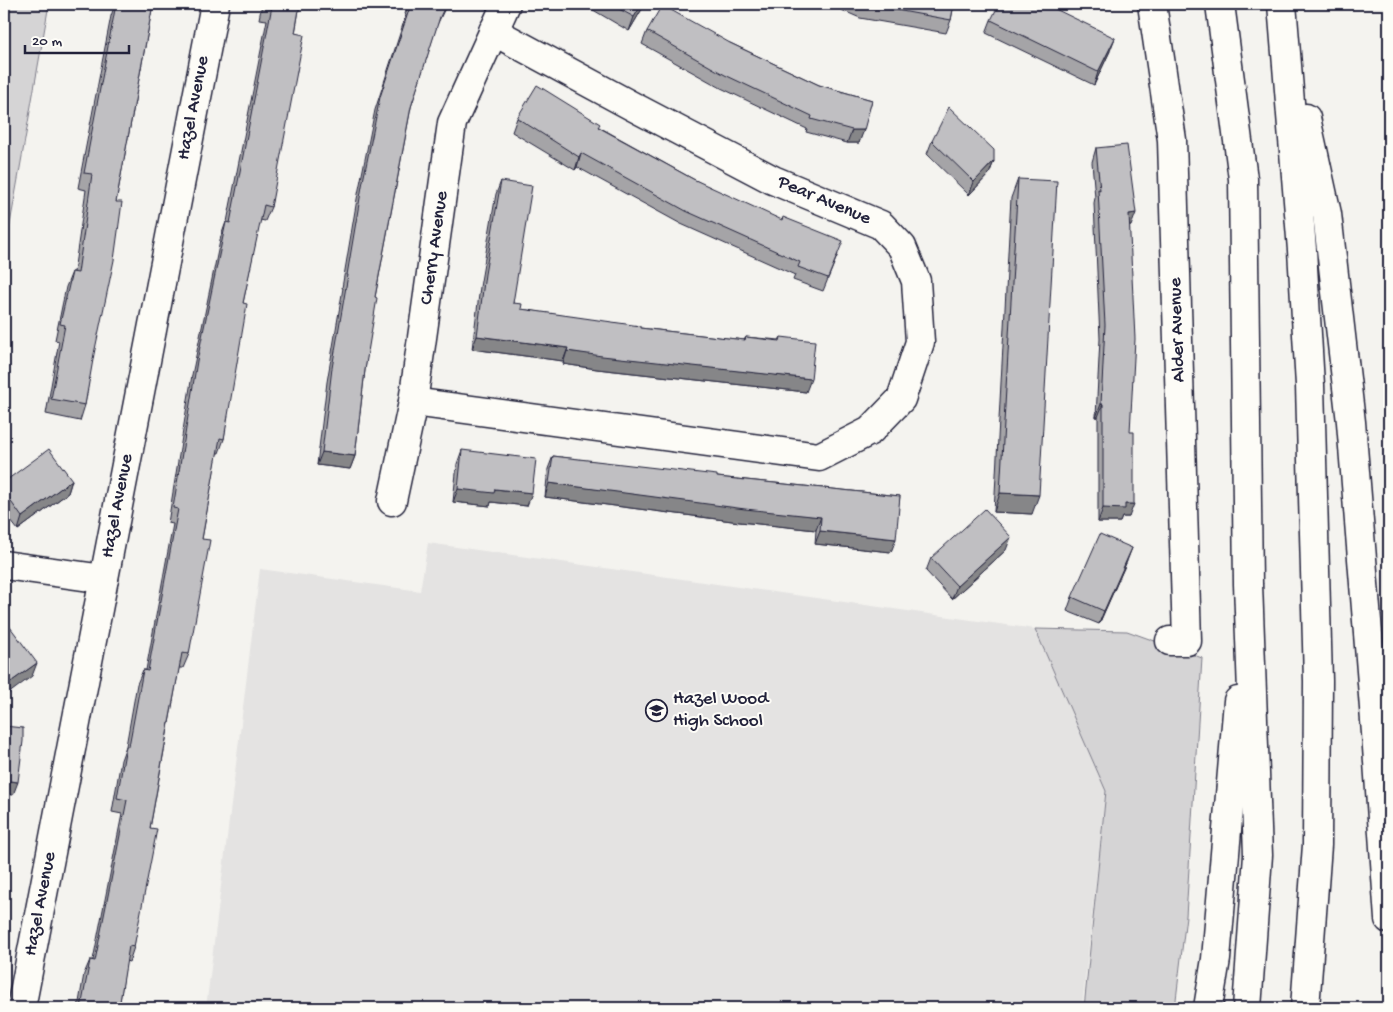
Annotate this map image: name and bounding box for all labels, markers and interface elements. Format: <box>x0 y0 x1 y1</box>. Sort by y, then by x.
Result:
scale bar <box>25 22 129 54</box>
text: 20 m <box>32 33 62 51</box>
street label: Hazel Avenue <box>173 54 215 162</box>
street label: Pear Avenue <box>773 171 874 231</box>
street label: Cherry Avenue <box>416 189 454 306</box>
street label: Alder Avenue <box>1165 277 1191 383</box>
street label: Hazel Avenue <box>97 452 139 560</box>
place label: Hazel Wood High School <box>673 688 770 733</box>
school or university icon: Hazel Wood High School <box>645 698 669 722</box>
street label: Hazel Avenue <box>20 850 62 958</box>

